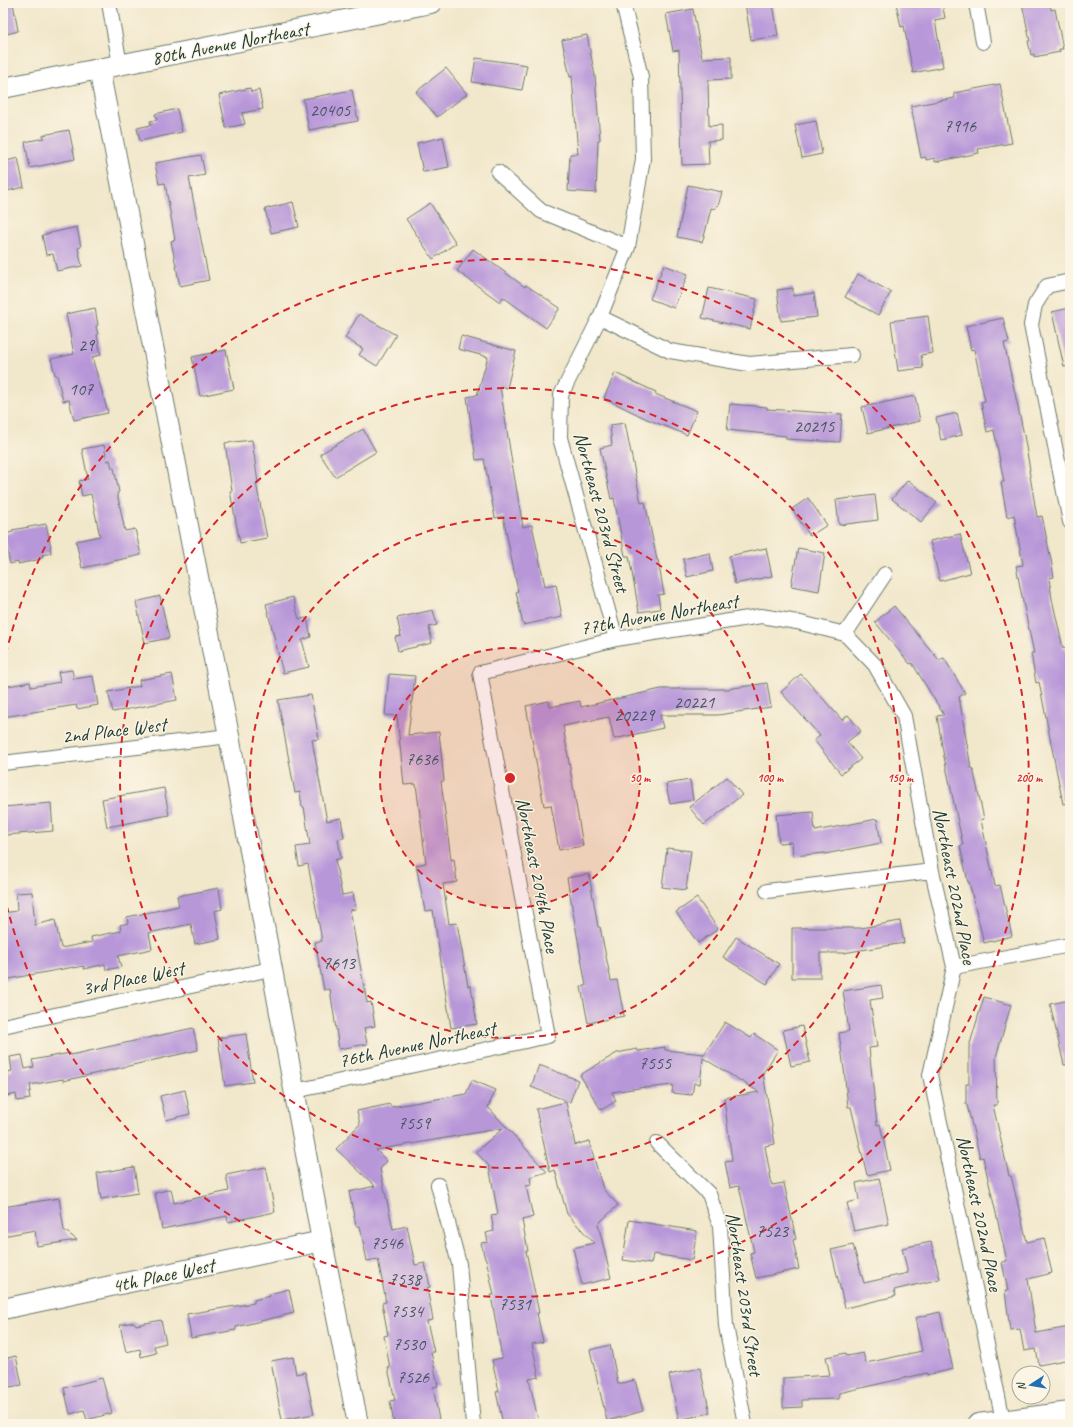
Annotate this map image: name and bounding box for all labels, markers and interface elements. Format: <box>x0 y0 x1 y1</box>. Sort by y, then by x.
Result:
street label: 80th Avenue Northeast <box>149 15 314 71</box>
house number: 20405 <box>310 99 351 121</box>
house number: 7916 <box>944 115 977 137</box>
house number: 29 <box>78 334 96 356</box>
house number: 107 <box>69 378 94 400</box>
house number: 20215 <box>794 415 835 437</box>
street label: Northeast 203rd Street <box>568 429 636 597</box>
street label: 77th Avenue Northeast <box>578 588 743 641</box>
house number: 20221 <box>674 691 715 713</box>
house number: 20229 <box>614 704 656 726</box>
street label: 2nd Place West <box>60 711 171 749</box>
house number: 7636 <box>406 748 439 770</box>
text: 50 m <box>630 770 651 786</box>
text: 100 m <box>757 770 784 786</box>
text: 150 m <box>887 770 914 786</box>
text: 200 m <box>1016 770 1043 786</box>
centre of rings <box>503 771 517 785</box>
street label: Northeast 204th Place <box>510 795 565 956</box>
street label: Northeast 202nd Place <box>927 806 982 968</box>
house number: 7613 <box>323 952 357 974</box>
street label: 3rd Place West <box>80 955 189 1001</box>
street label: 76th Avenue Northeast <box>336 1015 501 1073</box>
house number: 7555 <box>639 1052 672 1074</box>
house number: 7559 <box>398 1112 432 1134</box>
street label: Northeast 202nd Place <box>951 1133 1009 1295</box>
street label: Northeast 203rd Street <box>721 1211 769 1380</box>
house number: 7523 <box>756 1220 790 1242</box>
house number: 7546 <box>371 1232 404 1254</box>
street label: 4th Place West <box>110 1252 220 1298</box>
house number: 7538 <box>389 1268 423 1290</box>
house number: 7531 <box>499 1293 532 1315</box>
house number: 7534 <box>391 1300 425 1322</box>
house number: 7530 <box>393 1333 427 1355</box>
north arrow <box>1011 1365 1051 1405</box>
house number: 7526 <box>397 1366 430 1388</box>
text: N <box>1013 1380 1029 1392</box>

